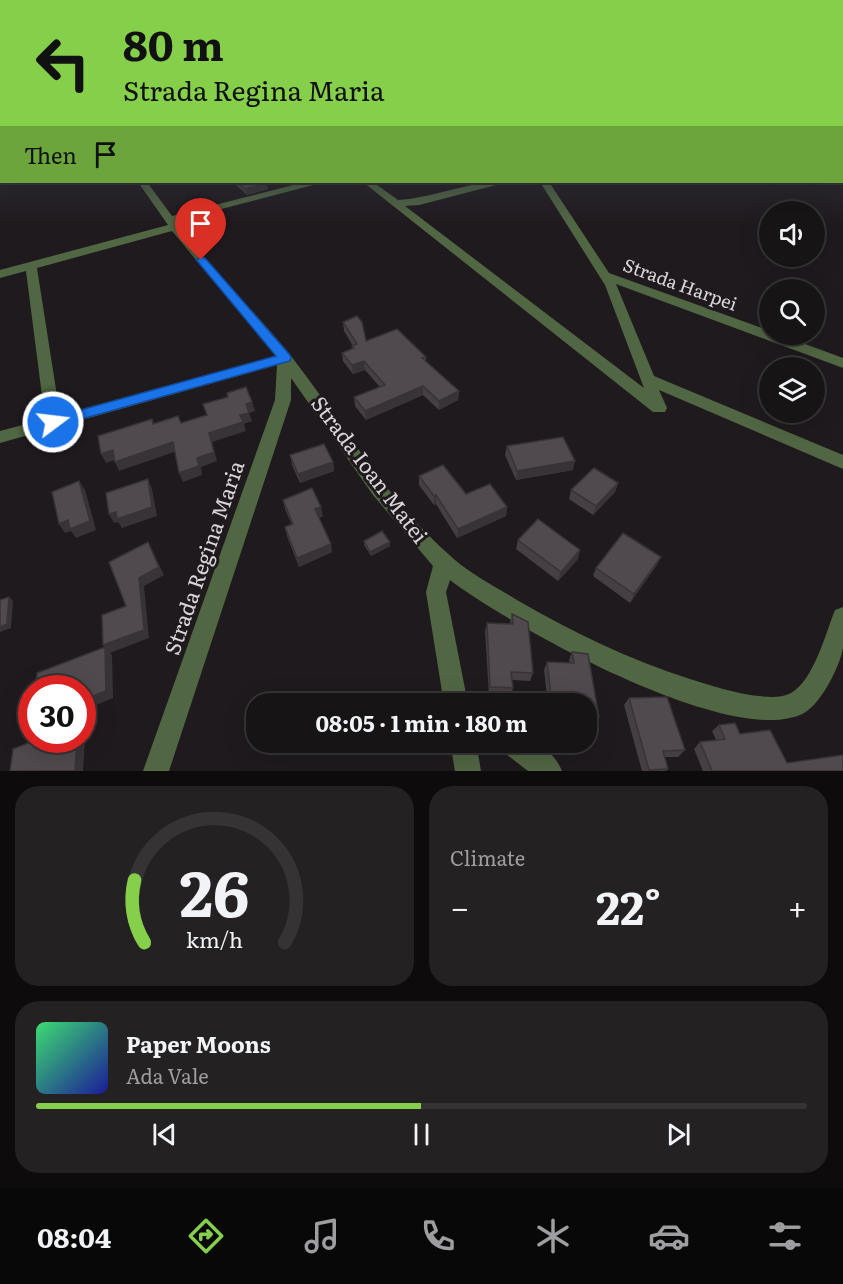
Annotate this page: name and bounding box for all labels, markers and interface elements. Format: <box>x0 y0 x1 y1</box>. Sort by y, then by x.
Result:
text: 80 m <box>123 12 224 74</box>
icon: left <box>24 24 102 102</box>
text: Strada Regina Maria <box>123 69 385 109</box>
text: Then <box>24 138 77 171</box>
icon: arrive <box>89 138 122 171</box>
pin <box>175 198 226 260</box>
map controls <box>759 201 825 423</box>
button: sound <box>759 201 825 267</box>
icon: arrive <box>184 207 217 240</box>
street label: Strada Harpei <box>620 250 741 317</box>
button: search <box>759 279 825 345</box>
button: layers <box>759 357 825 423</box>
street label: Strada Ioan Matei <box>305 388 437 549</box>
position arrow <box>21 390 85 454</box>
street label: Strada Regina Maria <box>155 455 251 658</box>
speed limit sign: 30 <box>18 675 96 753</box>
text: 08:05 · 1 min · 180 m <box>316 706 527 739</box>
text: Climate <box>450 842 525 872</box>
text: 26 <box>180 844 249 936</box>
text: 22° <box>596 872 661 939</box>
text: − <box>450 881 469 930</box>
text: + <box>788 881 807 930</box>
text: km/h <box>186 923 243 955</box>
text: Paper Moons <box>126 1027 271 1060</box>
text: Ada Vale <box>126 1060 209 1090</box>
icon: previous <box>148 1118 181 1151</box>
icon: pause <box>405 1118 438 1151</box>
icon: next <box>662 1118 695 1151</box>
icon: directions <box>185 1215 227 1257</box>
icon: music <box>301 1215 343 1257</box>
icon: phone <box>417 1215 459 1257</box>
icon: climate <box>532 1215 574 1257</box>
icon: car <box>648 1215 690 1257</box>
icon: filters <box>764 1215 806 1257</box>
text: 08:04 <box>37 1216 111 1256</box>

